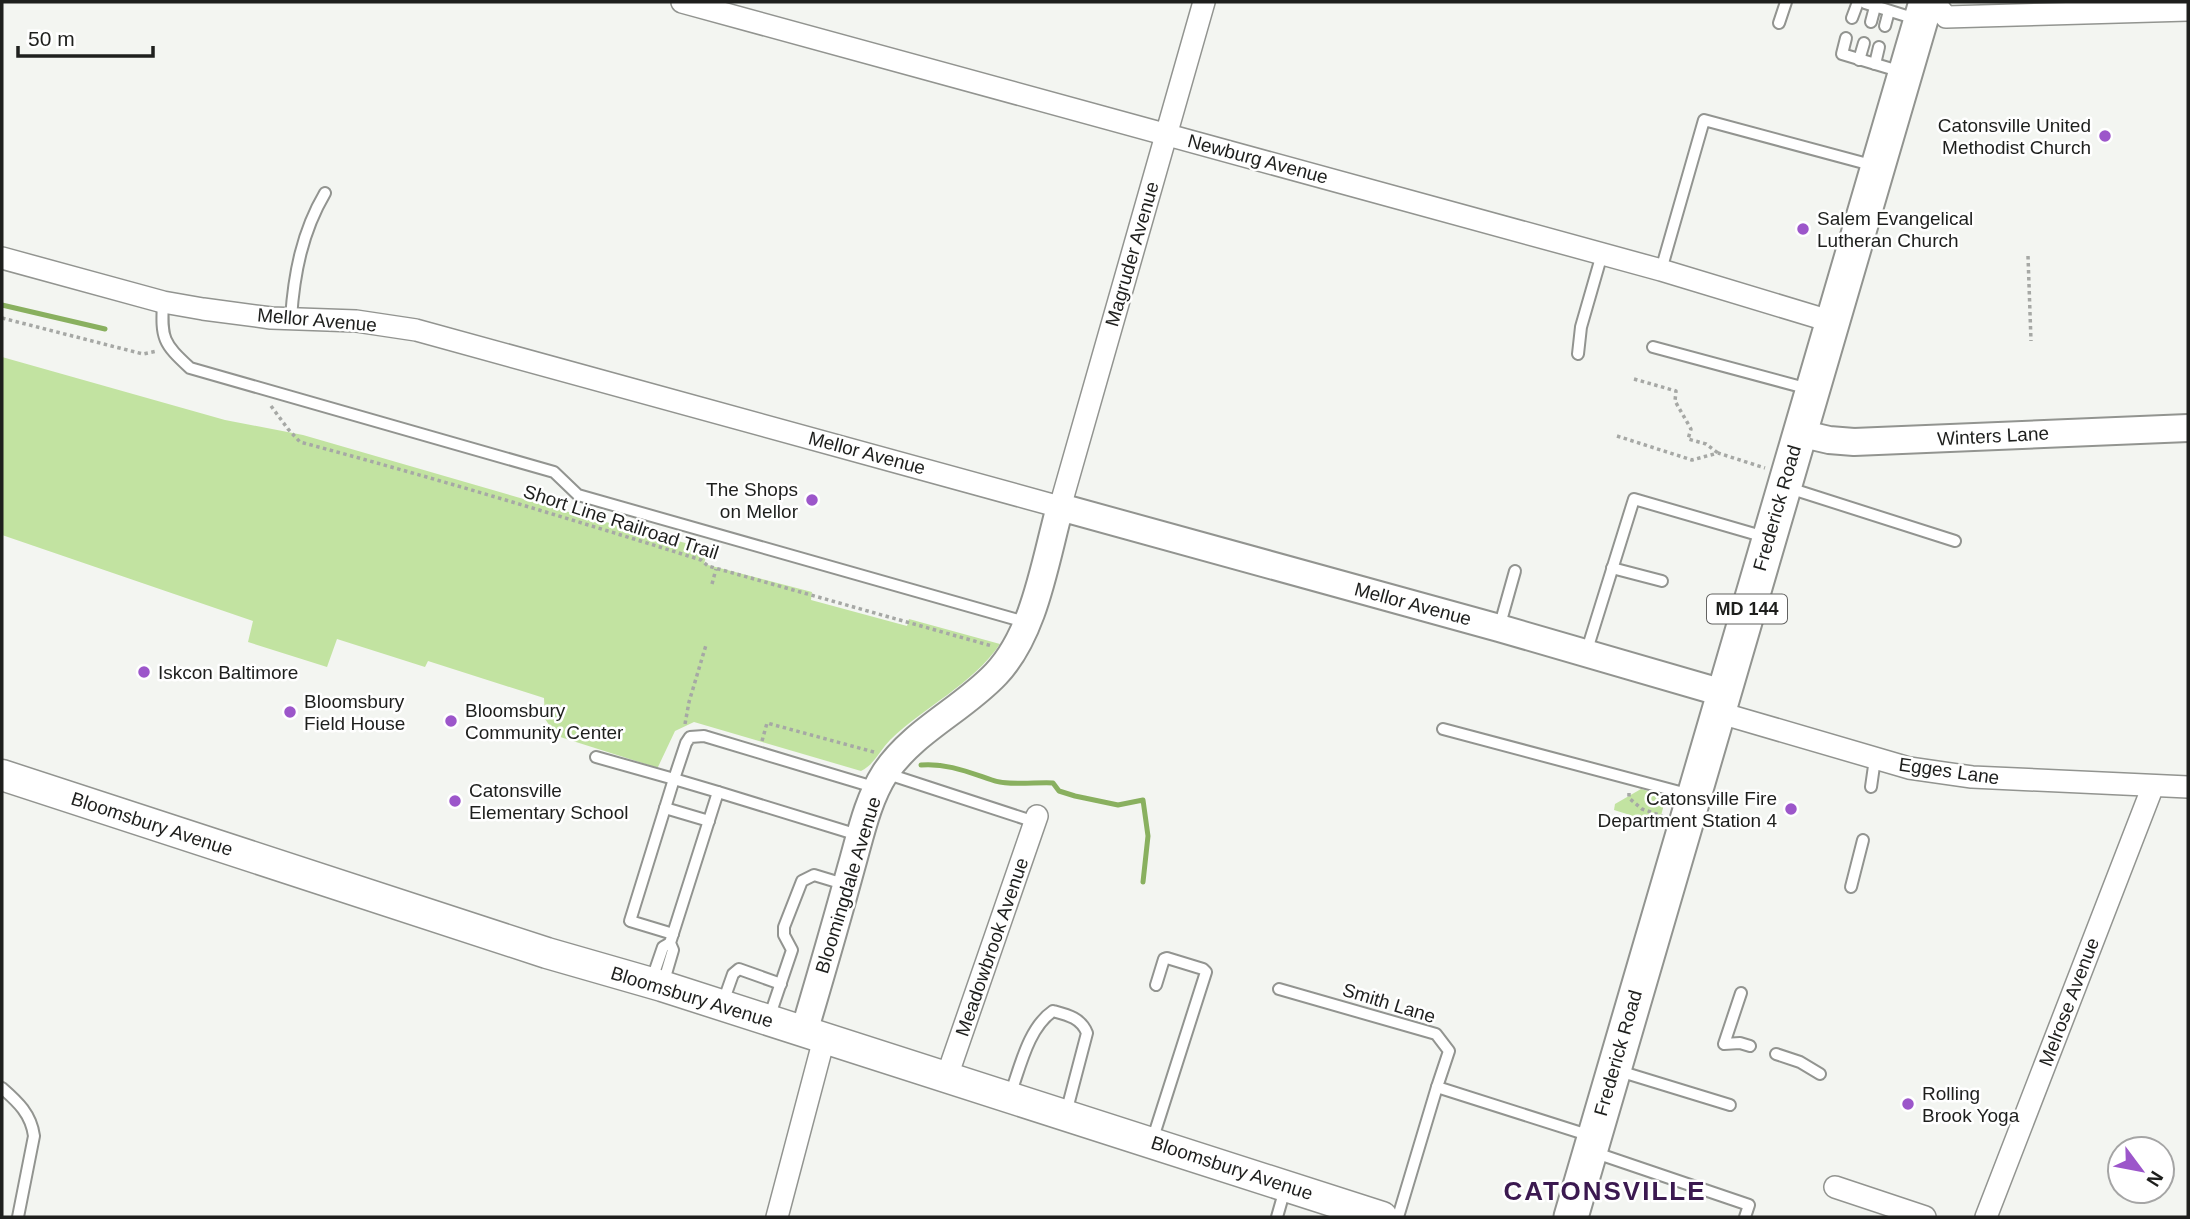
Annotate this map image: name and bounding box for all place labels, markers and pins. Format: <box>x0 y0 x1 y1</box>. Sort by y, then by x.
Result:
place label: Catonsville United Methodist Church <box>1938 115 2091 158</box>
marker: Catonsville United Methodist Church <box>2097 128 2113 144</box>
place label: Salem Evangelical Lutheran Church <box>1817 208 1973 251</box>
marker: Salem Evangelical Lutheran Church <box>1795 221 1811 237</box>
place label: The Shops on Mellor <box>706 479 799 522</box>
marker: The Shops on Mellor <box>804 492 820 508</box>
place label: Iskcon Baltimore <box>158 662 298 683</box>
marker: Iskcon Baltimore <box>136 664 152 680</box>
place label: Bloomsbury Field House <box>304 691 405 734</box>
place label: Bloomsbury Community Center <box>465 700 624 743</box>
marker: Bloomsbury Field House <box>282 704 298 720</box>
marker: Bloomsbury Community Center <box>443 713 459 729</box>
place label: Catonsville Elementary School <box>469 780 628 823</box>
place label: Catonsville Fire Department Station 4 <box>1597 788 1777 831</box>
marker: Catonsville Elementary School <box>447 793 463 809</box>
marker: Catonsville Fire Department Station 4 <box>1783 801 1799 817</box>
place label: Rolling Brook Yoga <box>1922 1083 2020 1126</box>
marker: Rolling Brook Yoga <box>1900 1096 1916 1112</box>

